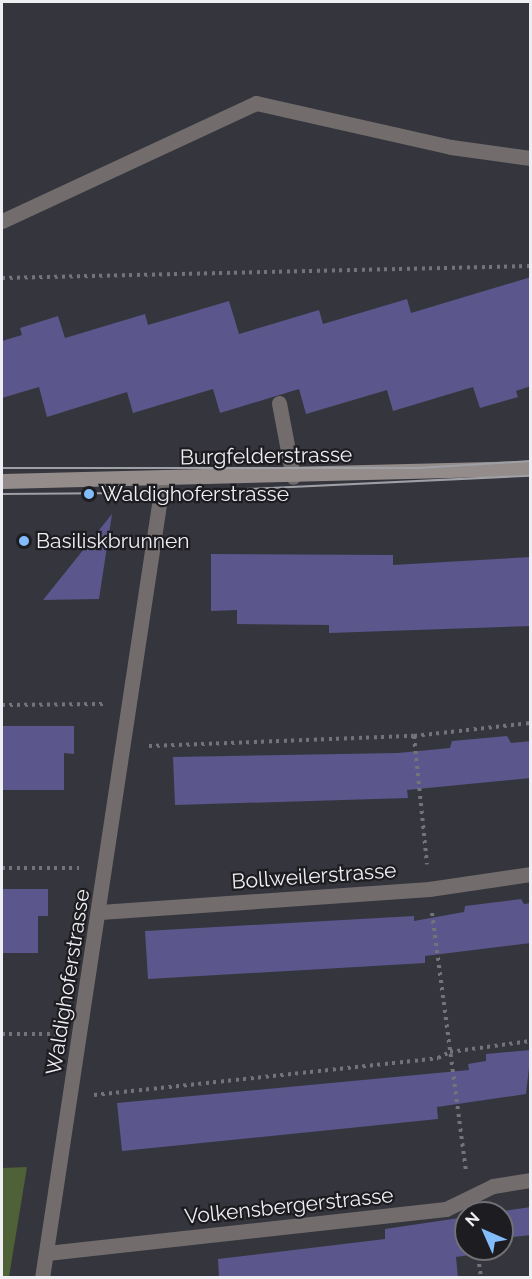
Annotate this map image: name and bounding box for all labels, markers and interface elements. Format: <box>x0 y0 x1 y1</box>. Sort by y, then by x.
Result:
street label: Burgfelderstrasse <box>180 442 352 470</box>
place label: Waldighoferstrasse <box>101 481 289 507</box>
marker: Waldighoferstrasse <box>82 487 96 501</box>
place label: Basiliskbrunnen <box>36 528 190 554</box>
marker: Basiliskbrunnen <box>17 534 31 548</box>
street label: Bollweilerstrasse <box>231 858 397 894</box>
street label: Waldighoferstrasse <box>41 887 95 1077</box>
street label: Volkensbergerstrasse <box>183 1182 395 1230</box>
north arrow <box>454 1201 514 1261</box>
text: N <box>461 1208 483 1230</box>

